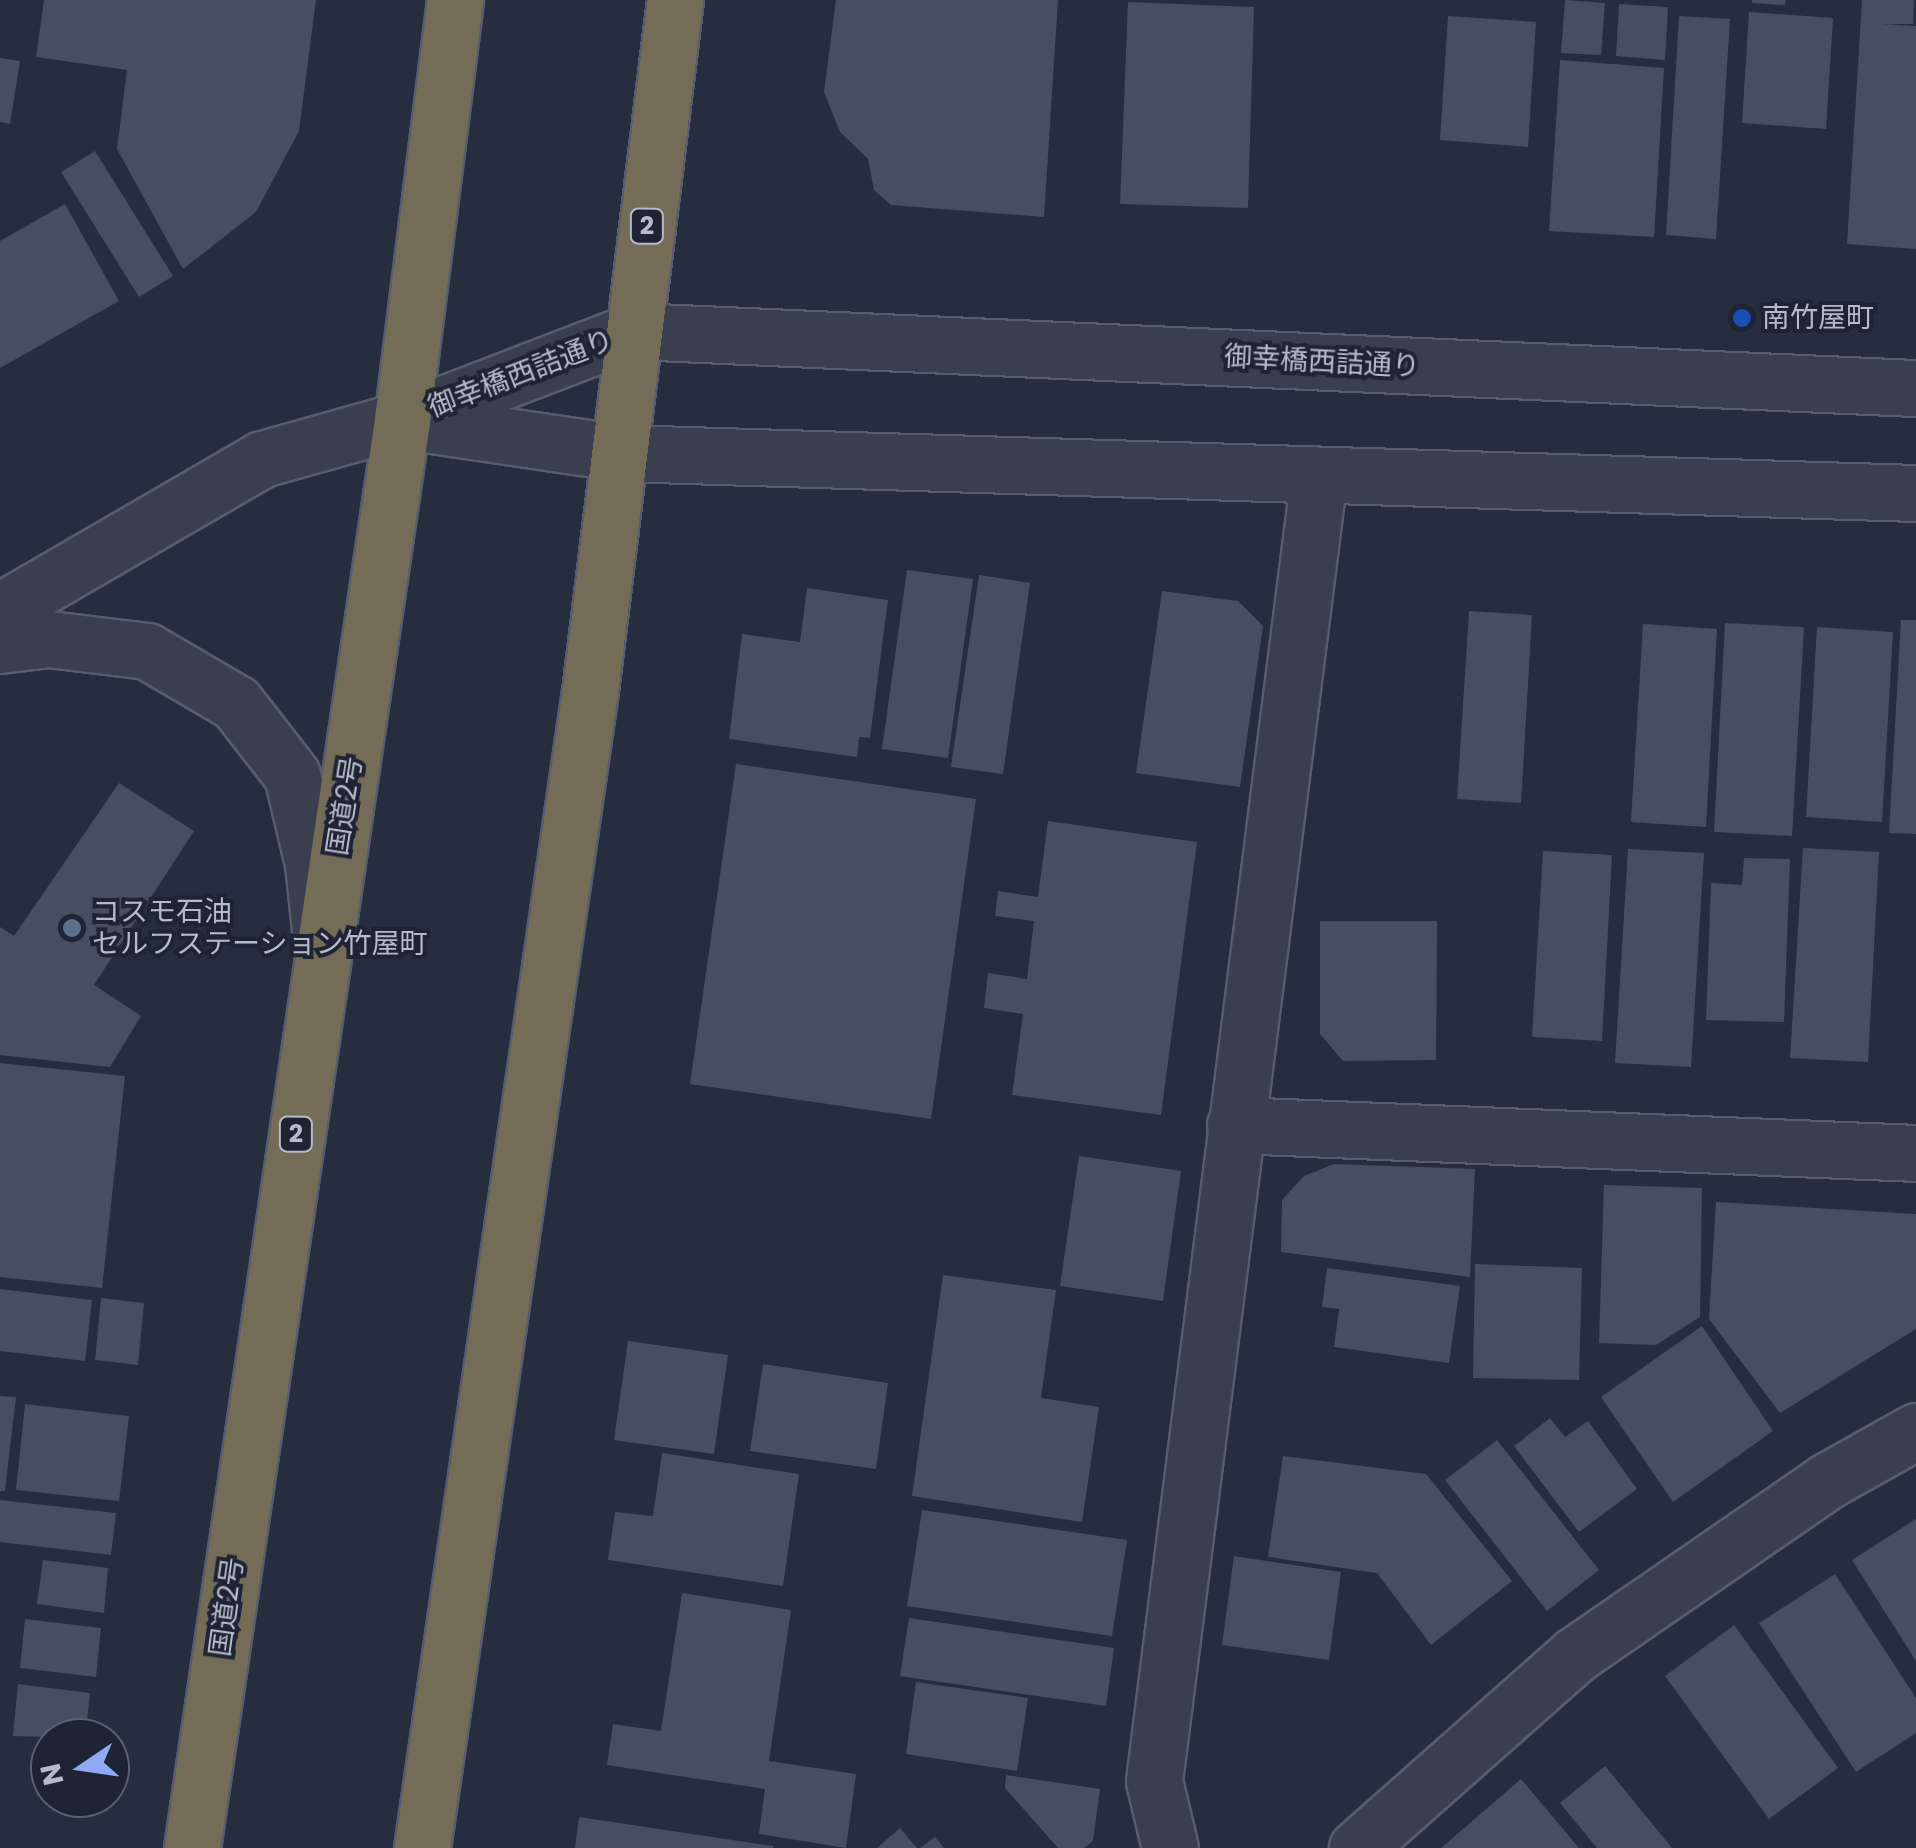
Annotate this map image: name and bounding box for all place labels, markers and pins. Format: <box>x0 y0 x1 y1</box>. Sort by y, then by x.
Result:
place label: 南竹屋町 <box>1762 301 1874 335</box>
marker: 南竹屋町 <box>1731 307 1753 329</box>
place label: コスモ石油 セルフステーション竹屋町 <box>92 895 428 961</box>
marker: コスモ石油 セルフステーション竹屋町 <box>61 917 83 939</box>

